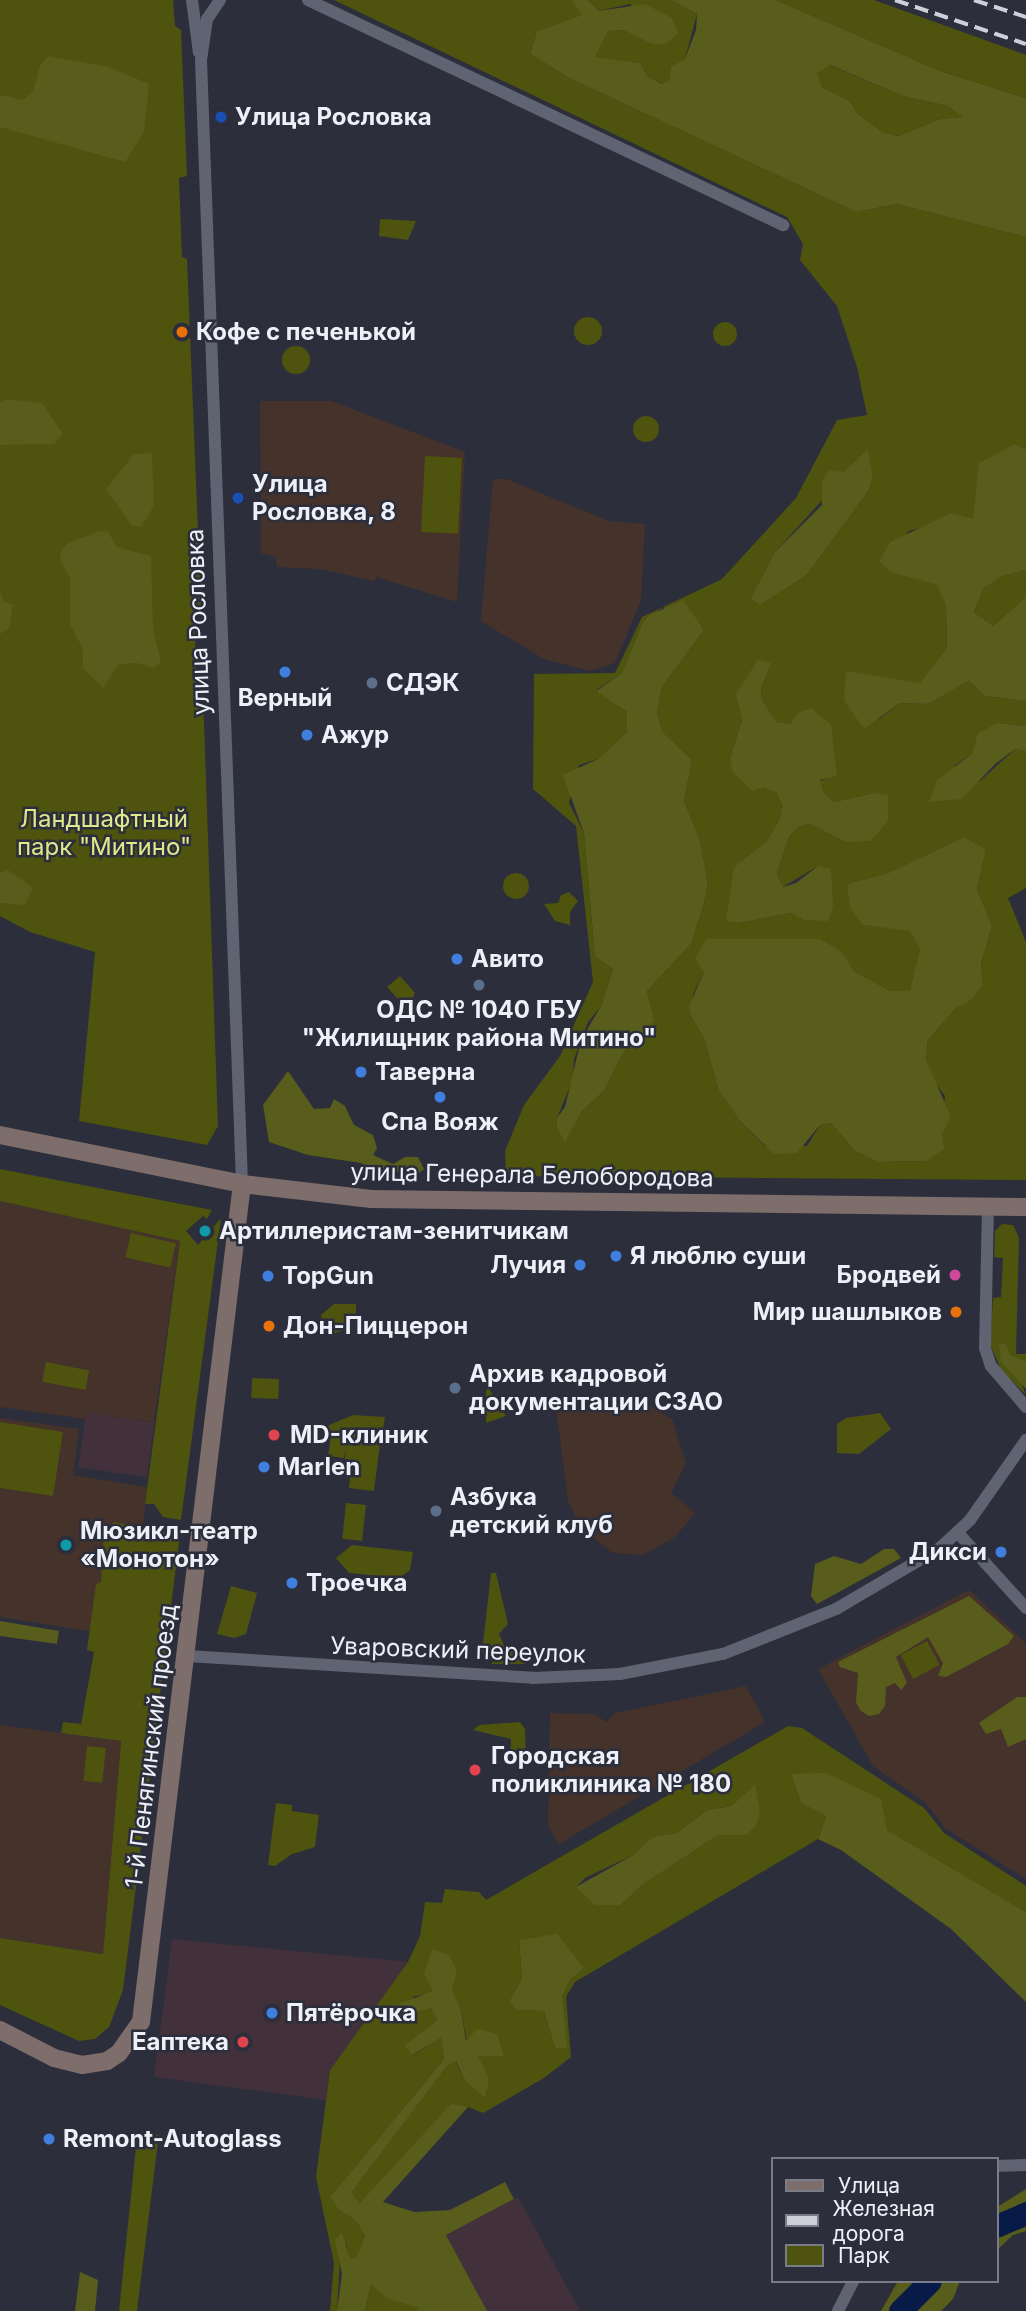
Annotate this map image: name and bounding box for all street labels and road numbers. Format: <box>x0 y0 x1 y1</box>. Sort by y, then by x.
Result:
street label: улица Рословка <box>180 528 216 716</box>
street label: улица Генерала Белобородова <box>350 1157 714 1193</box>
street label: 1-й Пенягинский проезд <box>119 1602 183 1890</box>
street label: Уваровский переулок <box>330 1631 586 1669</box>

